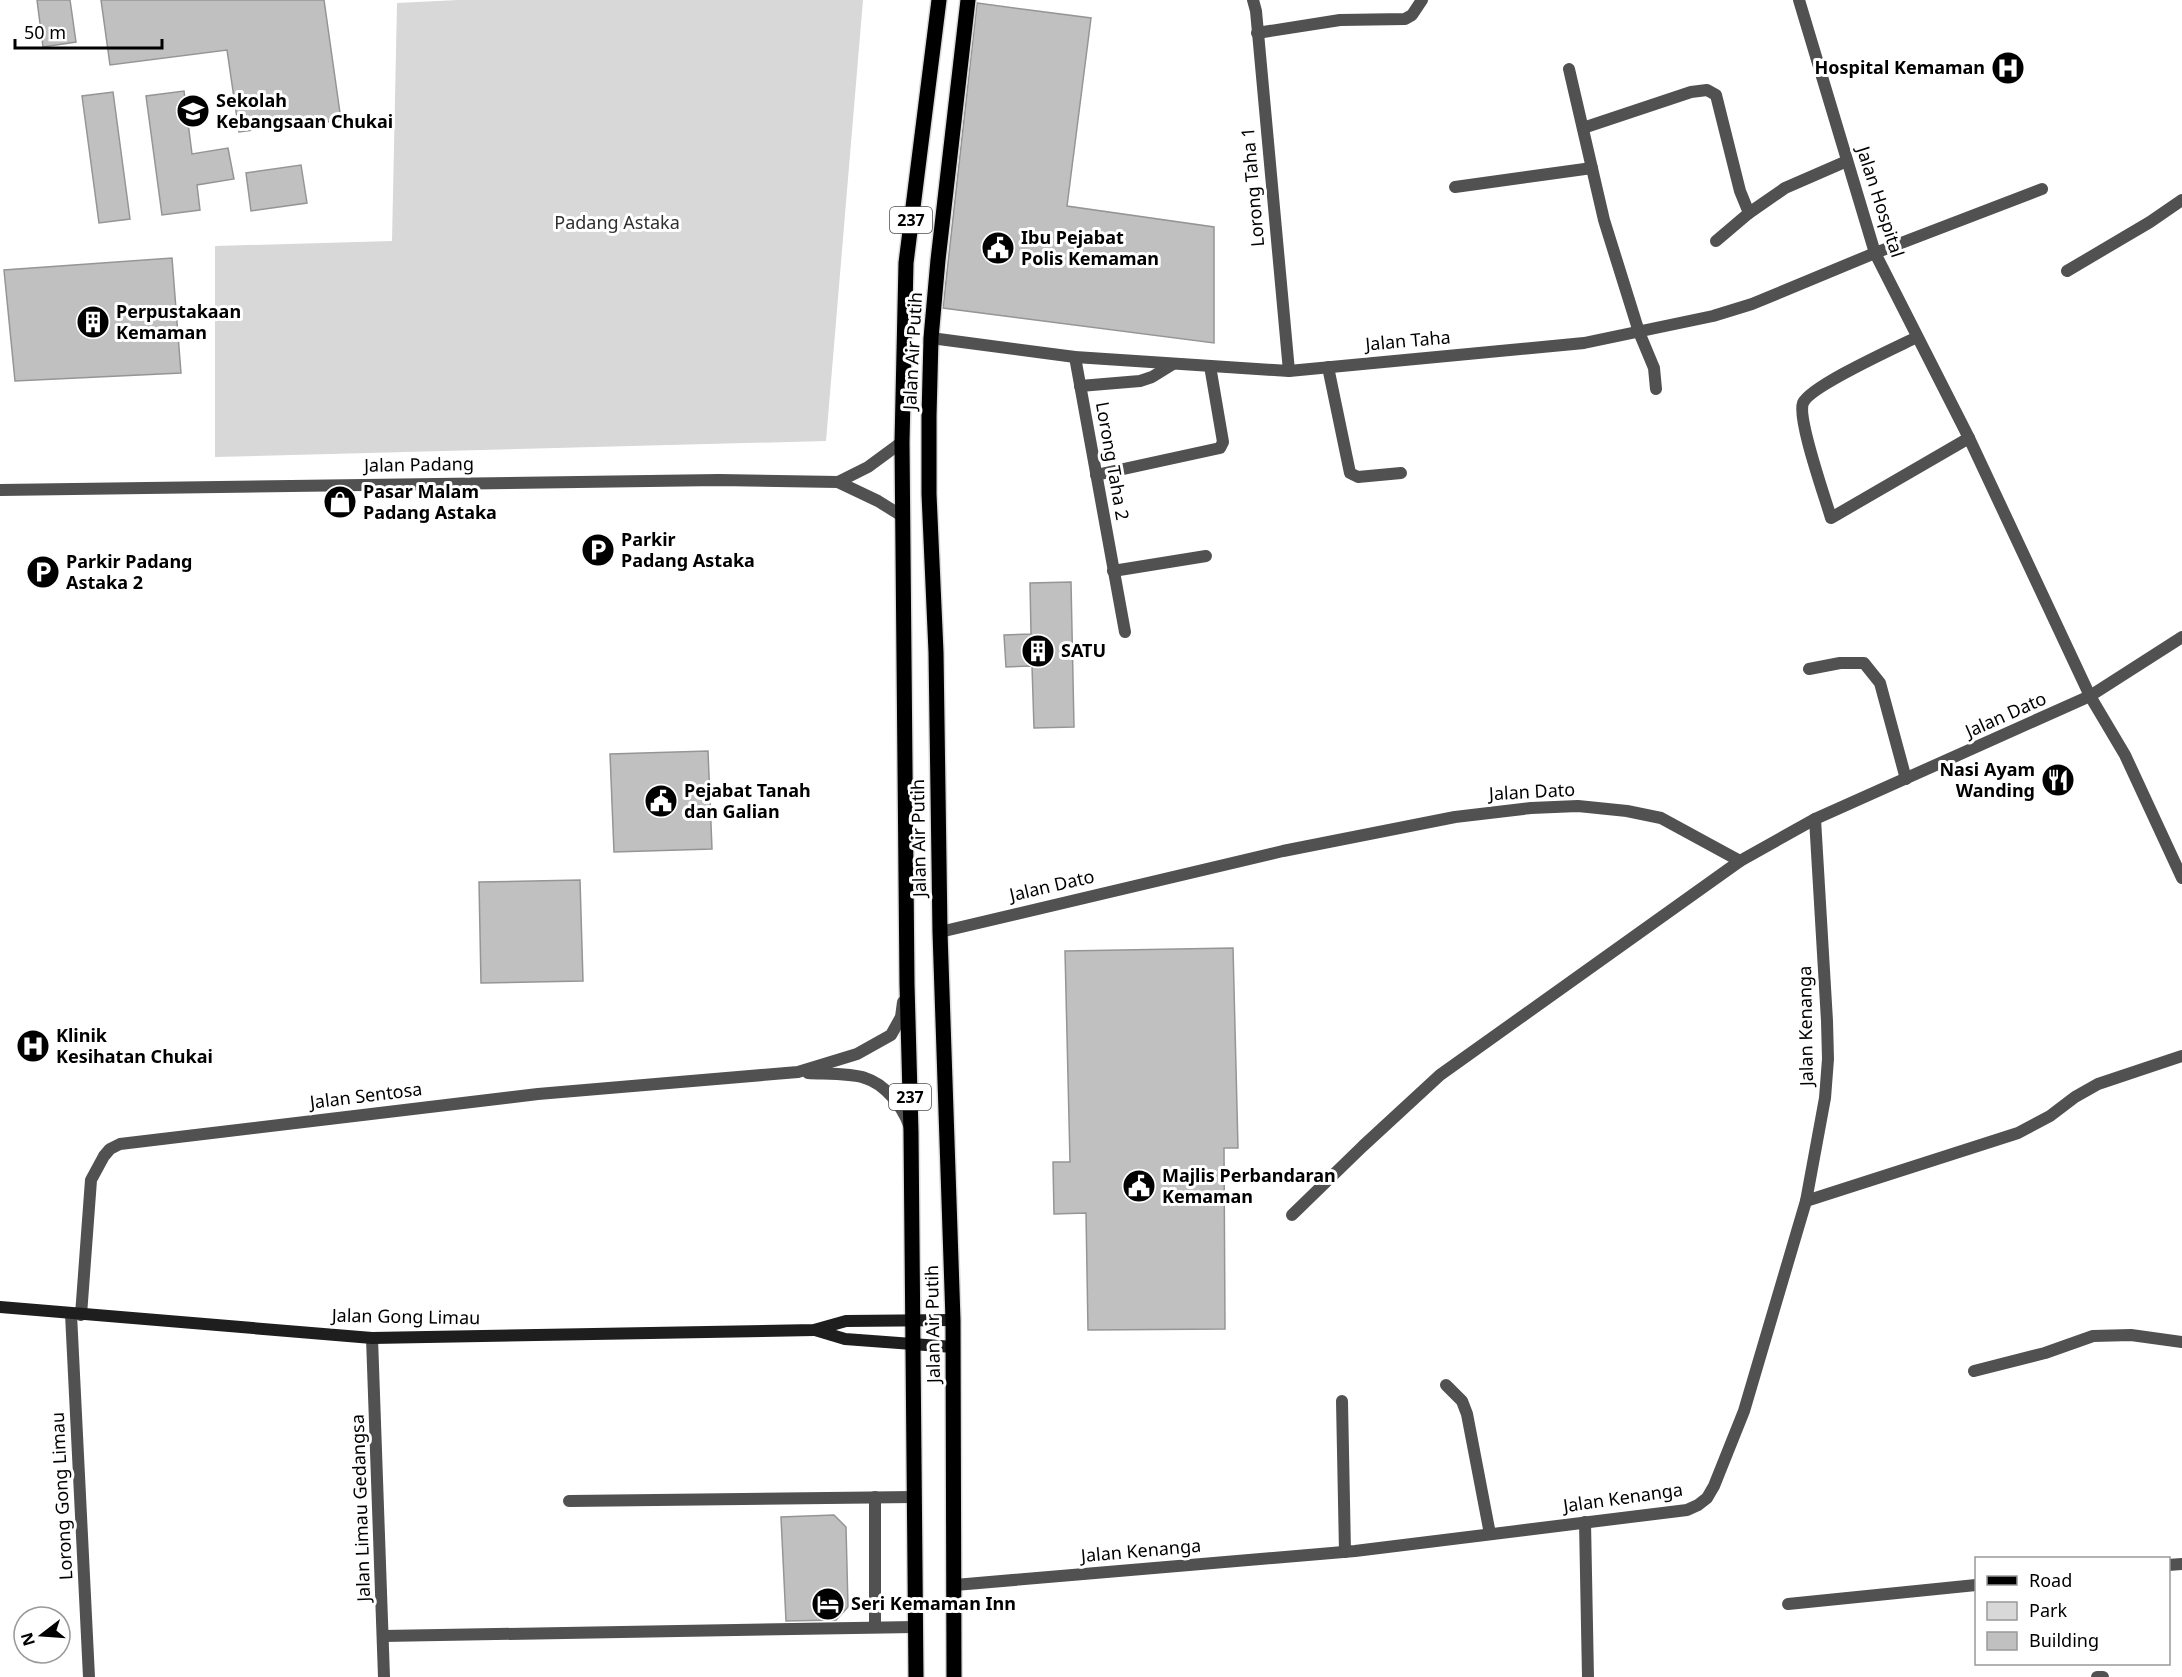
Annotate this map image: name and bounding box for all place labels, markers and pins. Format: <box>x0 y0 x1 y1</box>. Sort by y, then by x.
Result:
hospital icon: Hospital Kemaman <box>1990 50 2026 86</box>
place label: Hospital Kemaman <box>1814 55 1985 79</box>
place label: Sekolah Kebangsaan Chukai <box>216 88 393 133</box>
school or university icon: Sekolah Kebangsaan Chukai <box>175 93 211 129</box>
place label: Ibu Pejabat Polis Kemaman <box>1021 225 1159 270</box>
public building icon: Ibu Pejabat Polis Kemaman <box>980 230 1016 266</box>
place label: Perpustakaan Kemaman <box>116 299 241 344</box>
building icon: Perpustakaan Kemaman <box>75 304 111 340</box>
place label: Pasar Malam Padang Astaka <box>363 479 497 524</box>
shop icon: Pasar Malam Padang Astaka <box>322 484 358 520</box>
place label: Parkir Padang Astaka <box>621 527 755 572</box>
parking icon: Parkir Padang Astaka <box>580 532 616 568</box>
place label: Parkir Padang Astaka 2 <box>66 549 192 594</box>
parking icon: Parkir Padang Astaka 2 <box>25 554 61 590</box>
building icon: SATU <box>1020 633 1056 669</box>
place label: SATU <box>1061 638 1106 662</box>
place label: Nasi Ayam Wanding <box>1939 757 2035 802</box>
restaurant icon: Nasi Ayam Wanding <box>2040 762 2076 798</box>
place label: Pejabat Tanah dan Galian <box>684 778 811 823</box>
public building icon: Pejabat Tanah dan Galian <box>643 783 679 819</box>
place label: Klinik Kesihatan Chukai <box>56 1023 213 1068</box>
hospital icon: Klinik Kesihatan Chukai <box>15 1028 51 1064</box>
place label: Majlis Perbandaran Kemaman <box>1162 1163 1336 1208</box>
public building icon: Majlis Perbandaran Kemaman <box>1121 1168 1157 1204</box>
hotel icon: Seri Kemaman Inn <box>810 1586 846 1622</box>
place label: Seri Kemaman Inn <box>851 1591 1016 1615</box>

